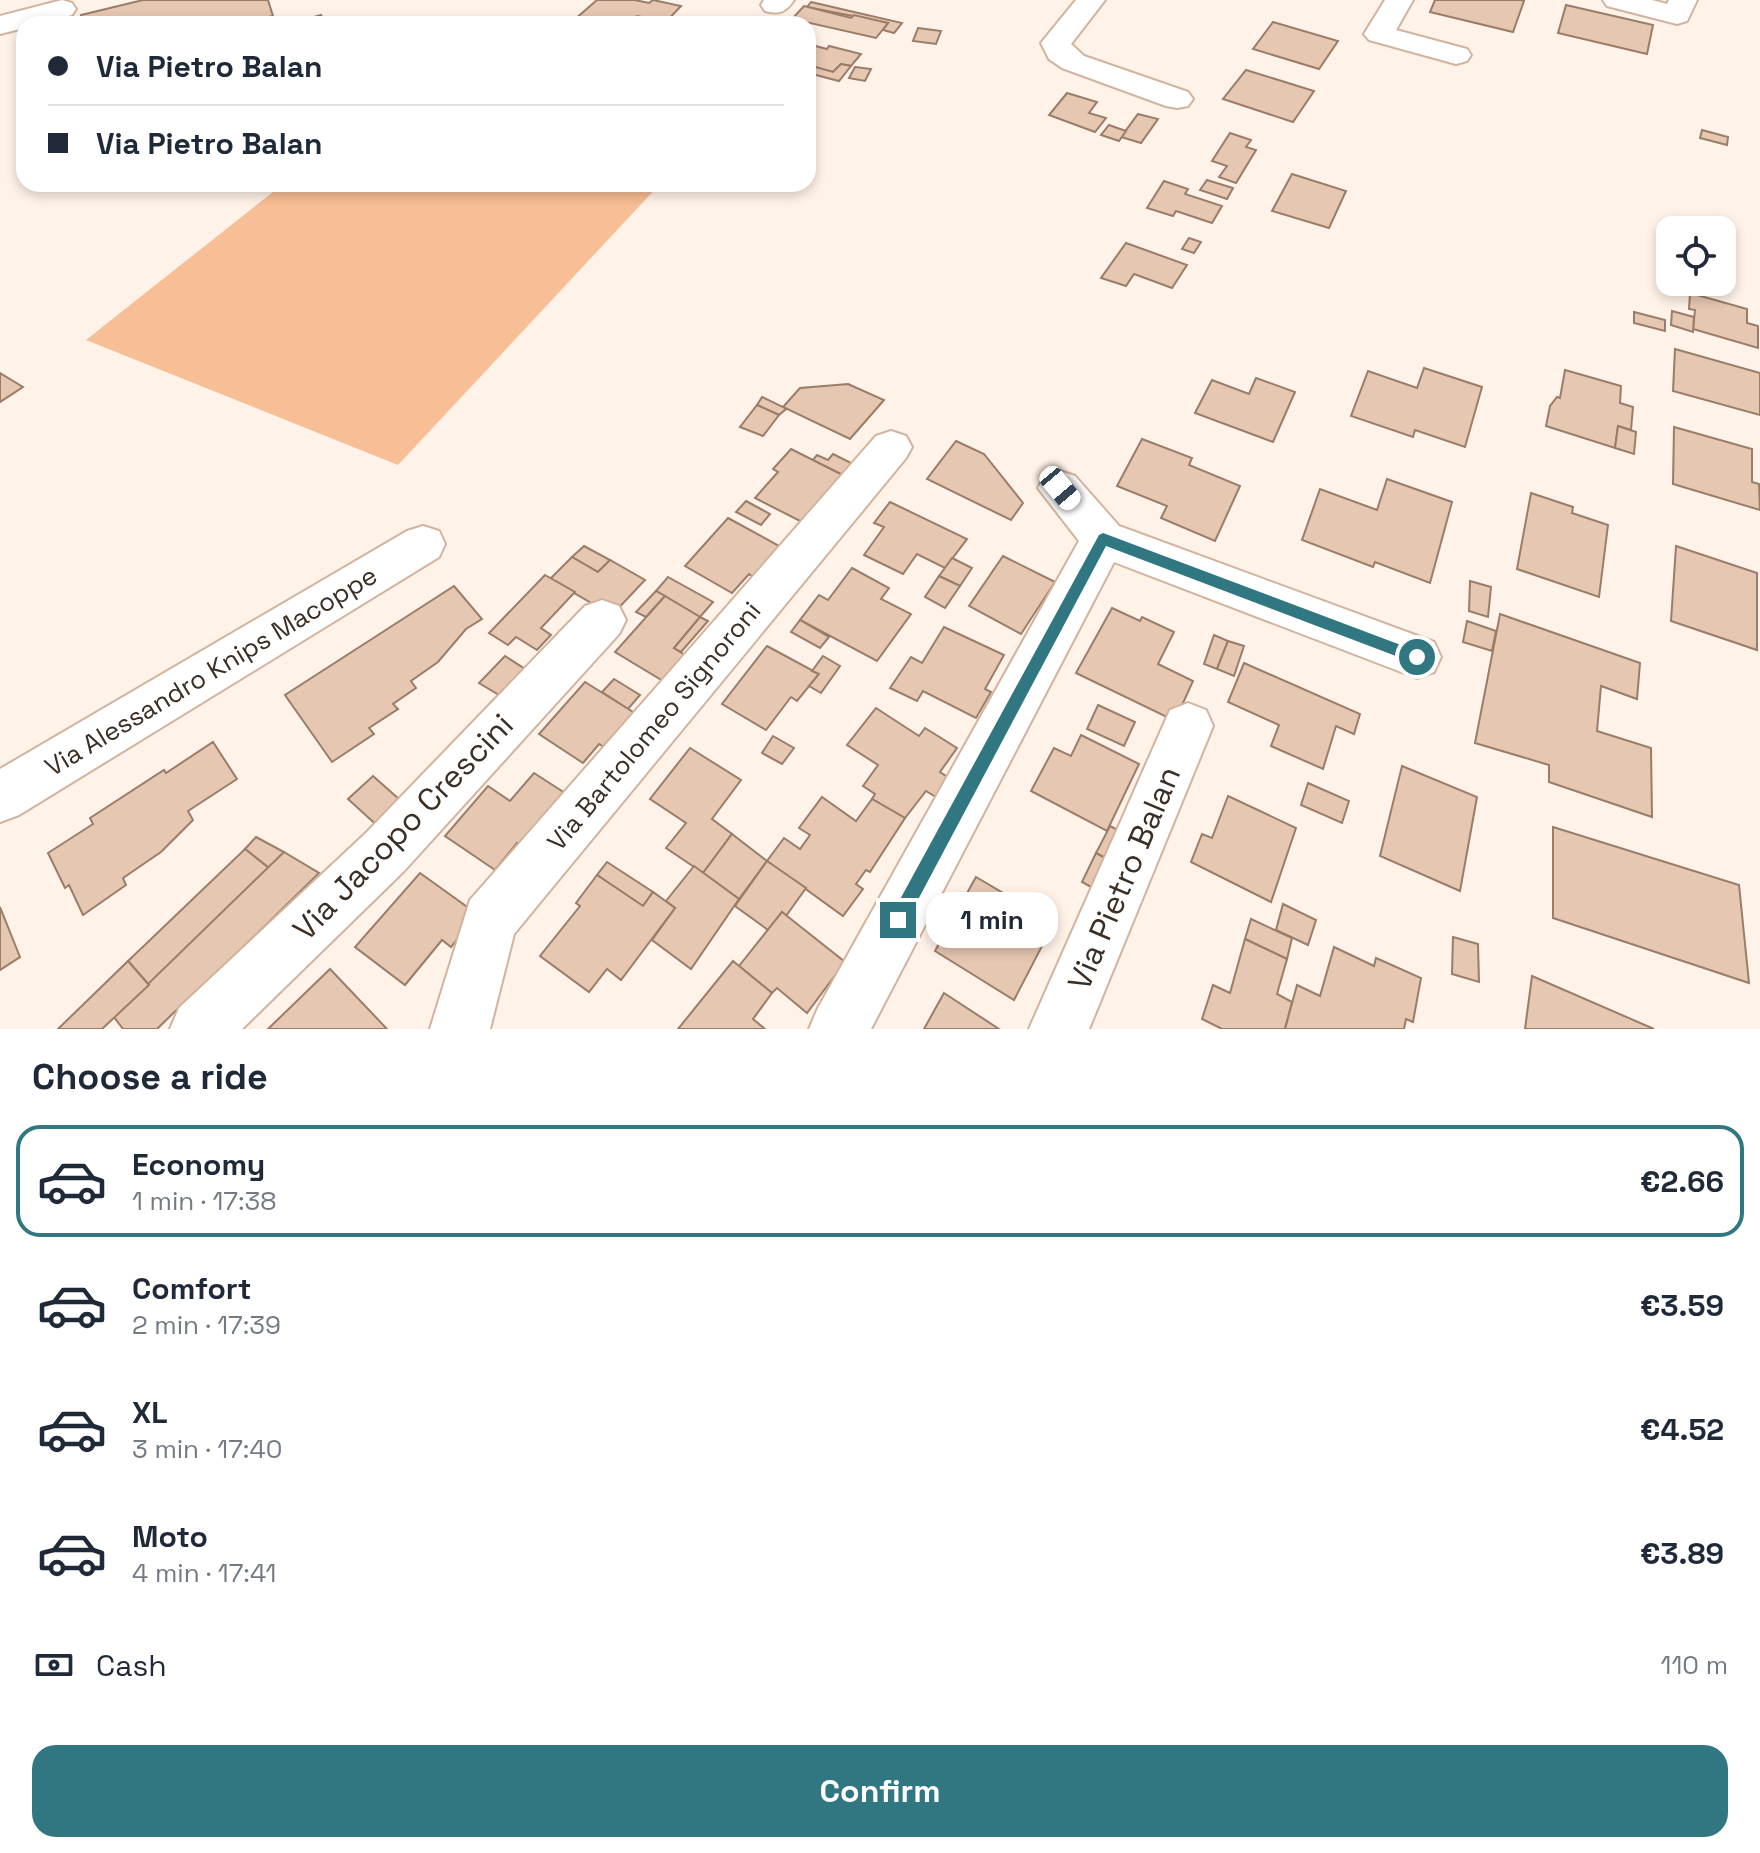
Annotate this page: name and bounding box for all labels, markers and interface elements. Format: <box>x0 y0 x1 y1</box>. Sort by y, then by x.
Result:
text: Via Pietro Balan <box>96 47 322 86</box>
text: Via Pietro Balan <box>96 124 322 163</box>
map controls <box>1656 216 1736 296</box>
button: locate <box>1656 216 1736 296</box>
car <box>1035 462 1085 514</box>
street label: Via Alessandro Knips Macoppe <box>39 558 383 784</box>
street label: Via Bartolomeo Signoroni <box>540 594 768 858</box>
route start <box>1399 639 1435 675</box>
street label: Via Jacopo Crescini <box>284 705 522 949</box>
street label: Via Pietro Balan <box>1059 760 1189 996</box>
callout: 1 min <box>926 892 1058 948</box>
route end <box>880 902 916 938</box>
text: 1 min <box>960 903 1024 937</box>
text: Choose a ride <box>32 1054 268 1100</box>
icon: car <box>36 1145 108 1217</box>
text: Economy <box>132 1145 265 1184</box>
text: €2.66 <box>1640 1162 1724 1201</box>
text: 1 min · 17:38 <box>132 1184 276 1218</box>
icon: car <box>36 1269 108 1341</box>
text: Comfort <box>132 1269 251 1308</box>
text: €3.59 <box>1640 1286 1724 1325</box>
text: 2 min · 17:39 <box>132 1308 281 1342</box>
icon: car <box>36 1393 108 1465</box>
text: XL <box>132 1393 168 1432</box>
text: €4.52 <box>1640 1410 1724 1449</box>
text: 3 min · 17:40 <box>132 1432 282 1466</box>
icon: car <box>36 1517 108 1589</box>
text: Moto <box>132 1517 208 1556</box>
text: €3.89 <box>1640 1534 1724 1573</box>
text: 4 min · 17:41 <box>132 1556 276 1590</box>
icon: cash <box>32 1643 76 1687</box>
text: Cash <box>96 1646 167 1685</box>
text: 110 m <box>1661 1648 1728 1682</box>
button: Confirm <box>32 1745 1728 1837</box>

